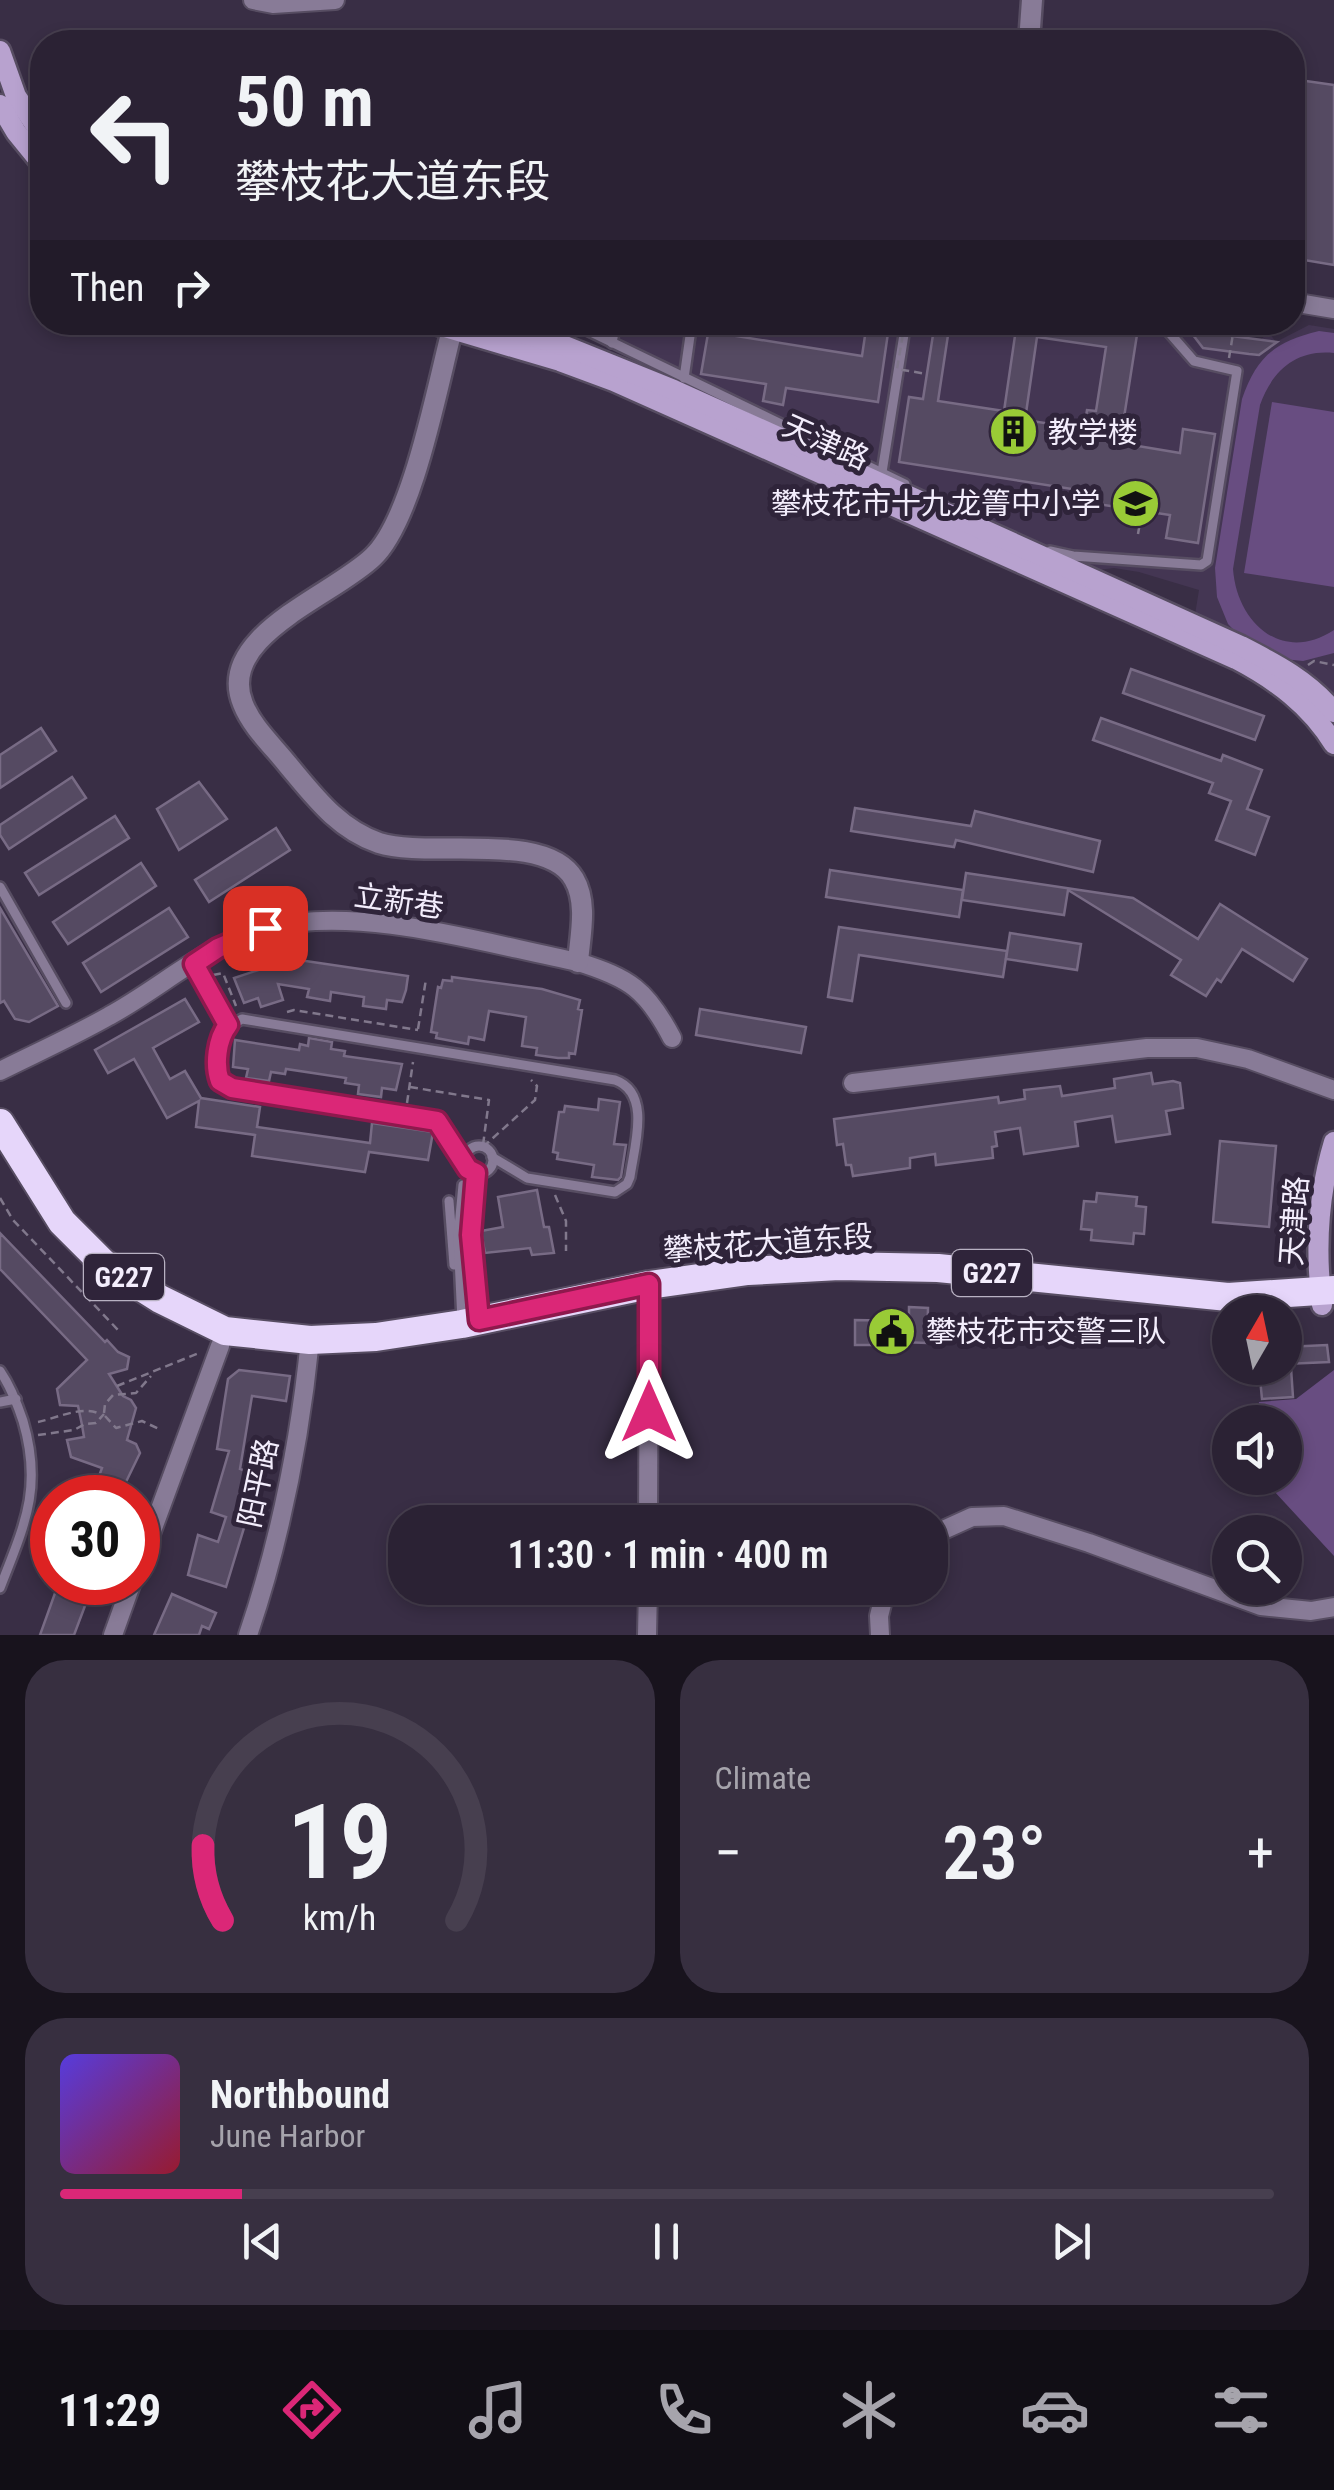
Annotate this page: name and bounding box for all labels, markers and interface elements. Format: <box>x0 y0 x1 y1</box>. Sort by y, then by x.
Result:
text: 50 m <box>235 61 374 143</box>
icon: left <box>70 70 200 200</box>
text: 攀枝花大道东段 <box>235 155 550 208</box>
icon: right <box>164 260 219 315</box>
text: Then <box>70 266 144 310</box>
building icon: 教学楼 <box>987 406 1039 458</box>
street label: 天津路 <box>778 408 874 476</box>
place label: 教学楼 <box>1048 415 1138 450</box>
school or university icon: 攀枝花市十九龙箐中小学 <box>1110 477 1162 529</box>
place label: 攀枝花市十九龙箐中小学 <box>771 486 1101 521</box>
street label: 立新巷 <box>352 877 446 925</box>
pin <box>223 886 308 971</box>
icon: arrive <box>238 901 293 956</box>
street label: 天津路 <box>1273 1175 1315 1267</box>
street label: 攀枝花大道东段 <box>662 1218 874 1268</box>
road number: G227 <box>952 1250 1032 1296</box>
road number: G227 <box>84 1254 164 1300</box>
north arrow <box>1212 1295 1302 1385</box>
map controls <box>1212 1295 1302 1605</box>
public building icon: 攀枝花市交警三队 <box>865 1305 917 1357</box>
place label: 攀枝花市交警三队 <box>926 1314 1166 1349</box>
position arrow <box>597 1360 701 1464</box>
button: sound <box>1212 1405 1302 1495</box>
street label: 阳平路 <box>232 1435 284 1531</box>
speed limit sign: 30 <box>30 1475 160 1605</box>
button: search <box>1212 1515 1302 1605</box>
text: 11:30 · 1 min · 400 m <box>508 1533 828 1577</box>
text: Climate <box>715 1759 811 1797</box>
text: 19 <box>287 1782 392 1903</box>
text: 23° <box>942 1809 1047 1897</box>
text: − <box>715 1821 742 1885</box>
text: + <box>1247 1821 1274 1885</box>
text: km/h <box>303 1897 377 1939</box>
text: Northbound <box>210 2073 390 2117</box>
text: June Harbor <box>210 2117 365 2155</box>
icon: previous <box>235 2214 290 2269</box>
icon: pause <box>639 2214 694 2269</box>
icon: next <box>1044 2214 1099 2269</box>
icon: directions <box>277 2375 347 2445</box>
icon: music <box>463 2375 533 2445</box>
icon: phone <box>649 2375 719 2445</box>
icon: climate <box>834 2375 904 2445</box>
icon: car <box>1020 2375 1090 2445</box>
icon: filters <box>1206 2375 1276 2445</box>
text: 11:29 <box>58 2384 161 2437</box>

